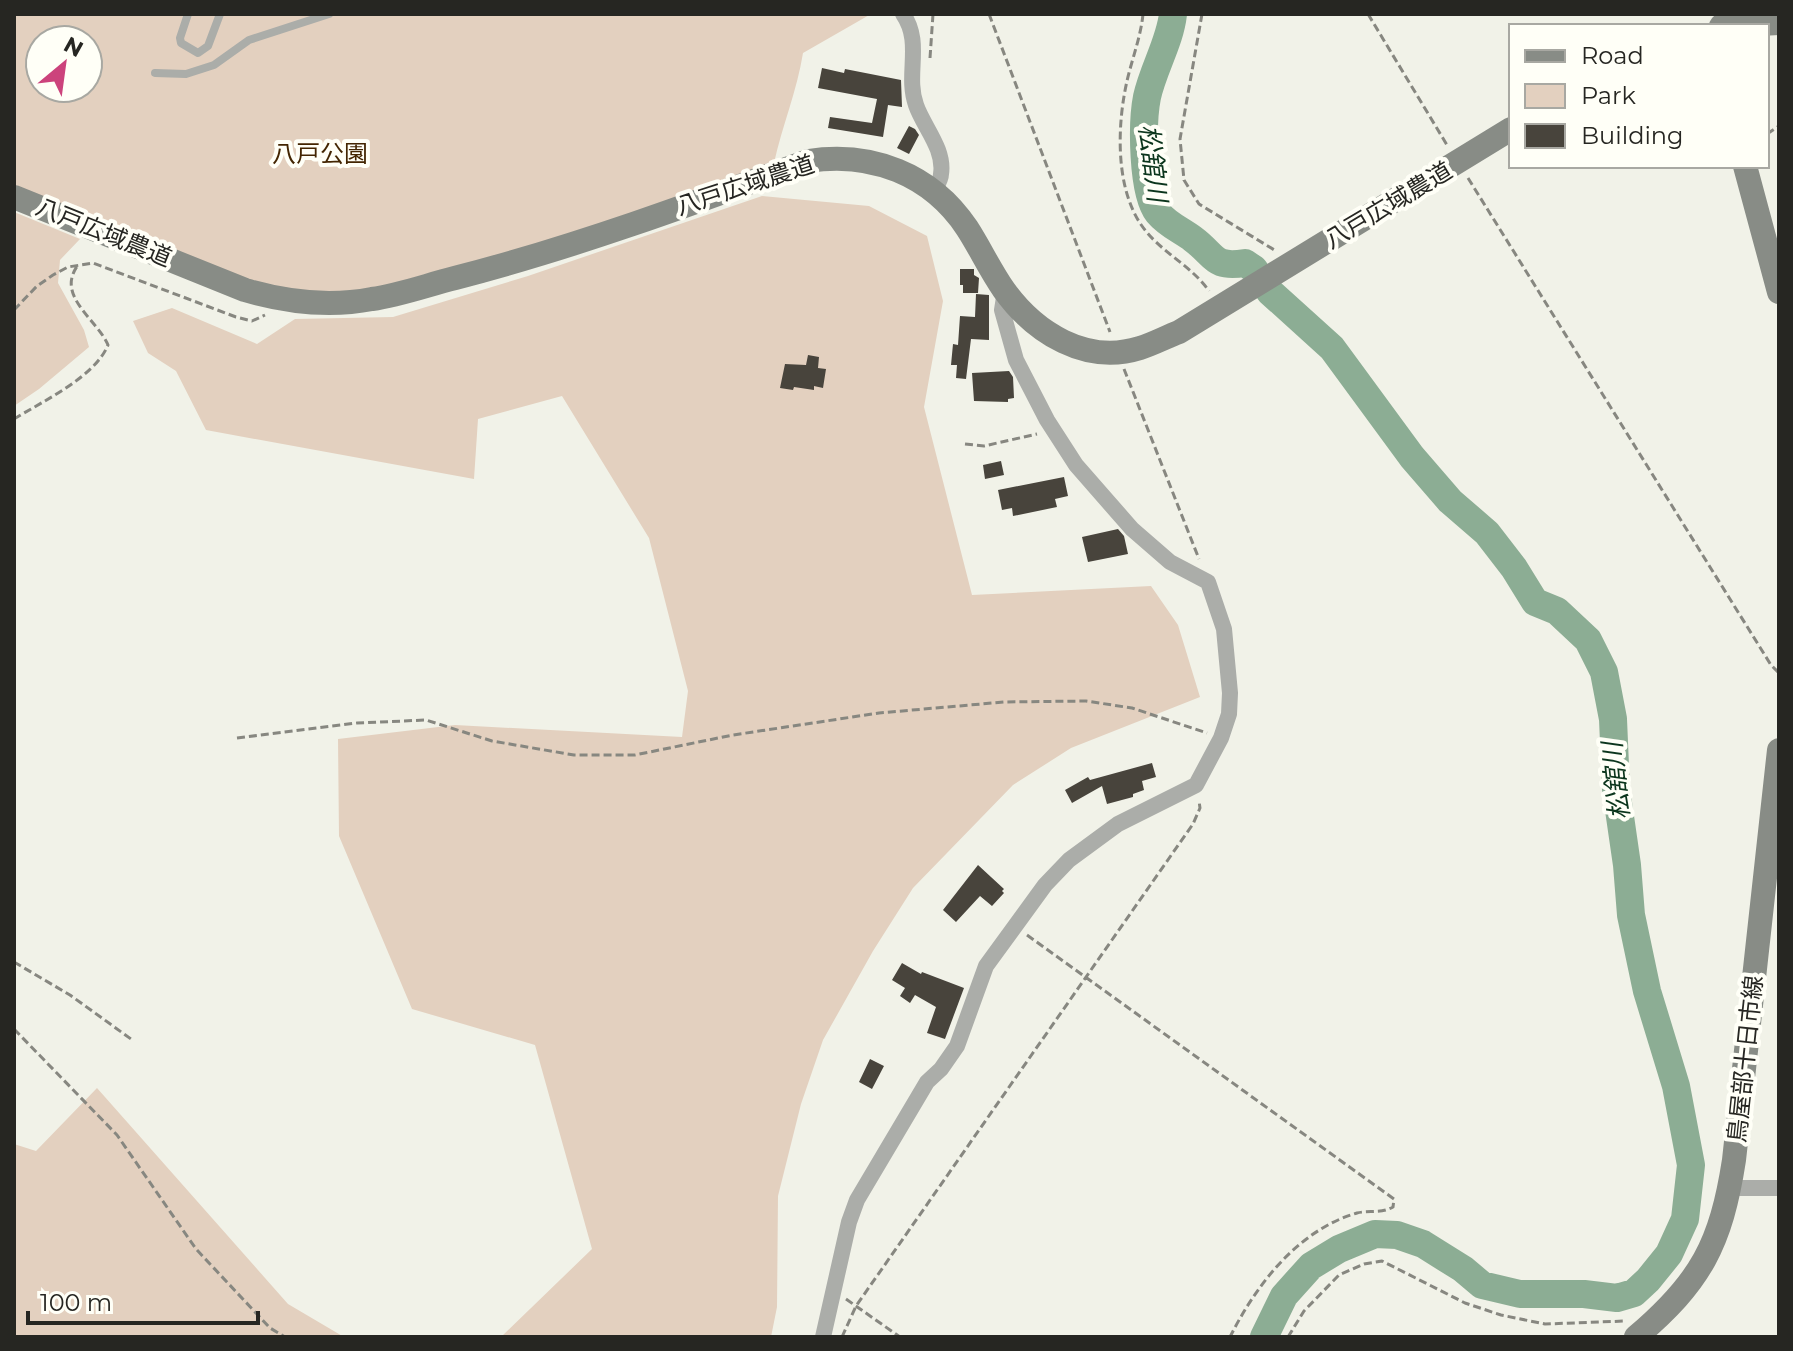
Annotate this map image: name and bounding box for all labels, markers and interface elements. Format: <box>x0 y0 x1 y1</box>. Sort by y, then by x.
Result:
north arrow <box>24 24 104 104</box>
legend <box>1509 24 1769 168</box>
text: N <box>59 31 88 63</box>
text: Road <box>1581 41 1644 70</box>
text: Park <box>1581 81 1636 110</box>
text: Building <box>1581 121 1684 150</box>
water label: 松舘川 <box>1132 122 1174 207</box>
park label: 八戸公園 <box>272 139 368 168</box>
street label: 八戸広域農道 <box>672 149 818 221</box>
street label: 八戸広域農道 <box>1319 155 1457 255</box>
street label: 八戸広域農道 <box>32 192 176 272</box>
water label: 松舘川 <box>1596 738 1636 821</box>
street label: 鳥屋部十日市線 <box>1722 974 1768 1144</box>
scale bar <box>28 1275 258 1325</box>
text: 100 m <box>40 1288 112 1317</box>

